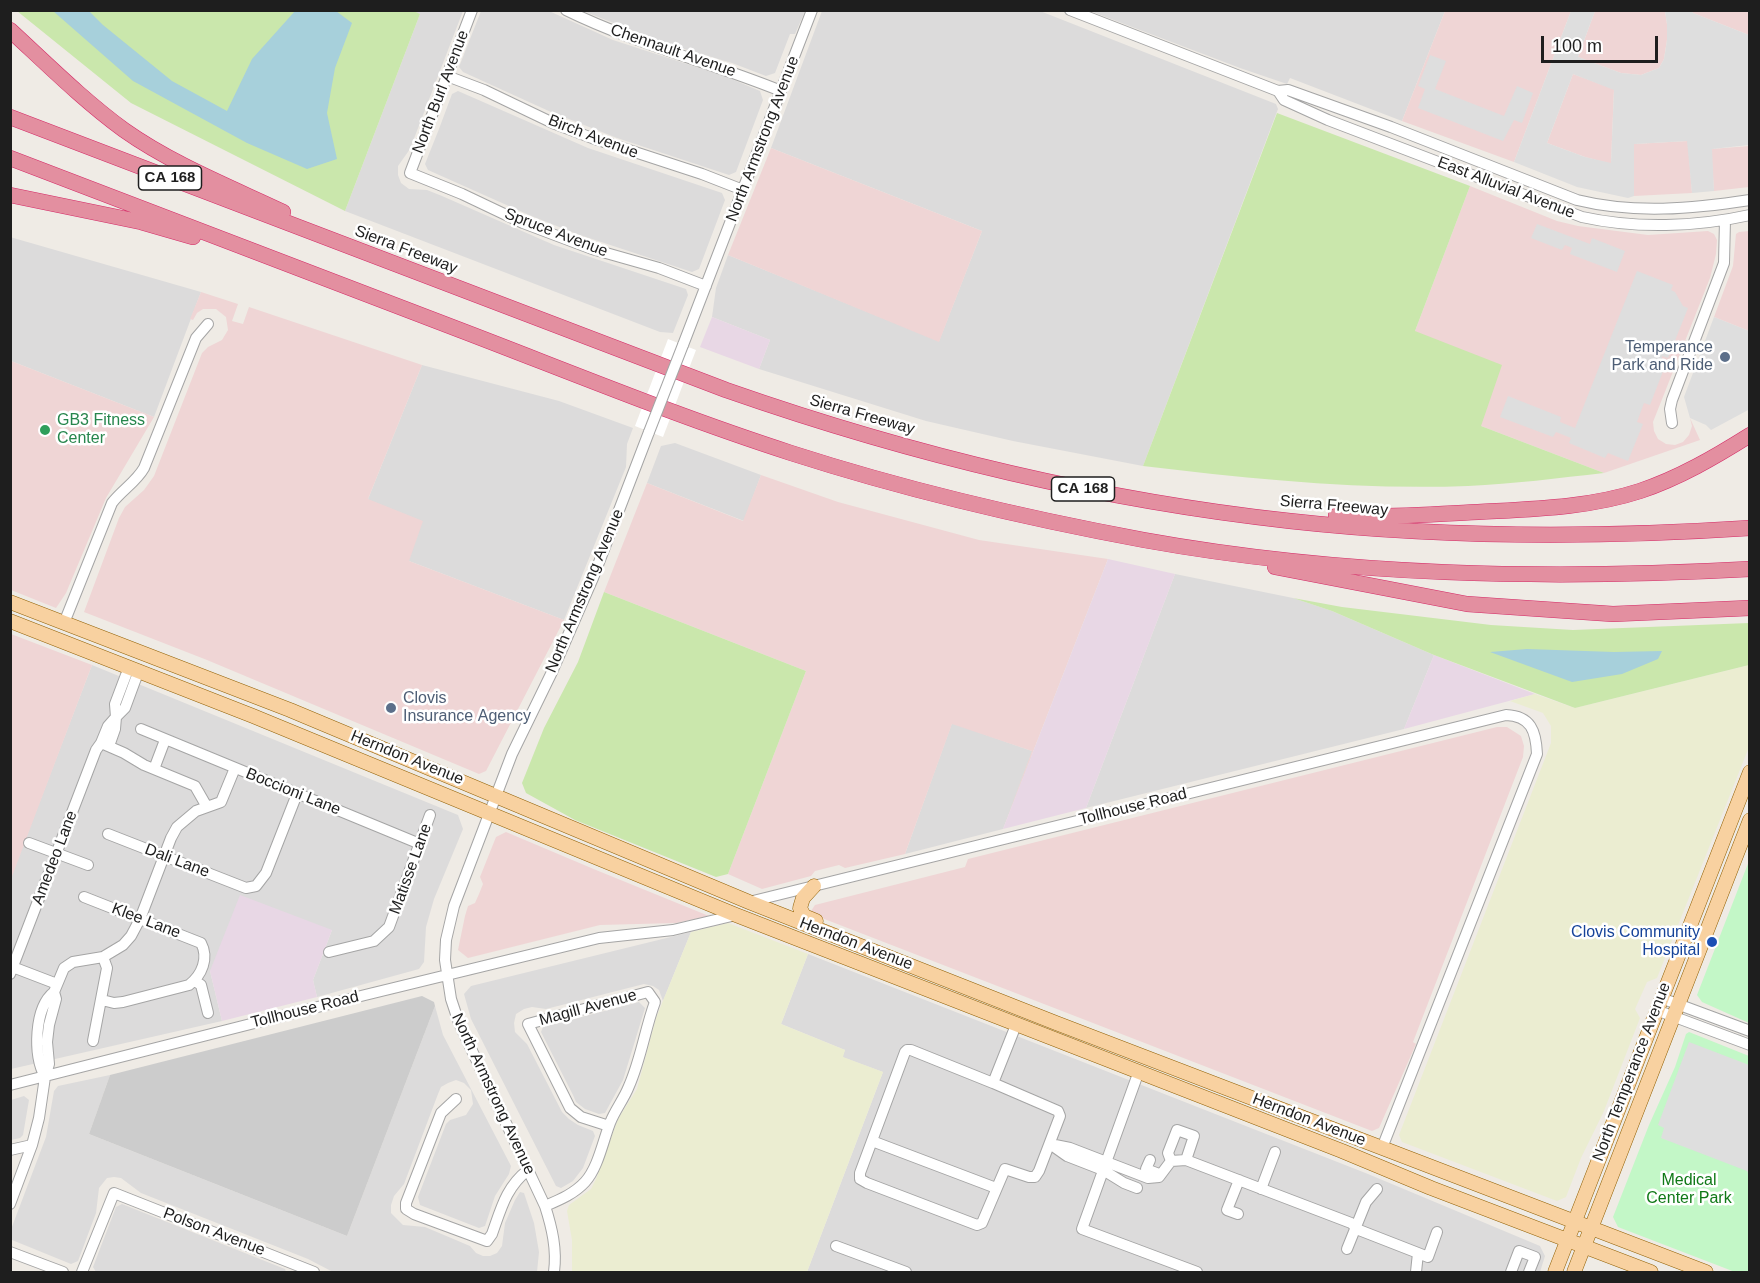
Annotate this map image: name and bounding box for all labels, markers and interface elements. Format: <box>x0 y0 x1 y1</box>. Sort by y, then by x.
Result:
street label: Chennault Avenue <box>608 21 738 81</box>
scale bar <box>1544 24 1661 62</box>
street label: North Burl Avenue <box>409 28 473 156</box>
text: 100 m <box>1552 36 1602 56</box>
street label: North Armstrong Avenue <box>723 54 803 224</box>
street label: Birch Avenue <box>545 111 641 163</box>
street label: East Alluvial Avenue <box>1435 153 1577 223</box>
road number: CA 168 <box>138 166 201 190</box>
street label: Spruce Avenue <box>502 204 610 262</box>
street label: Sierra Freeway <box>352 222 460 278</box>
place label: Temperance Park and Ride <box>1612 338 1713 376</box>
marker: Temperance Park and Ride <box>1718 350 1732 364</box>
street label: Sierra Freeway <box>807 391 917 439</box>
place label: GB3 Fitness Center <box>57 411 145 449</box>
marker: GB3 Fitness Center <box>38 423 52 437</box>
road number: CA 168 <box>1052 477 1114 501</box>
street label: Sierra Freeway <box>1279 492 1389 520</box>
street label: North Armstrong Avenue <box>542 506 628 676</box>
place label: Clovis Insurance Agency <box>403 689 531 727</box>
marker: Clovis Insurance Agency <box>384 701 398 715</box>
street label: Herndon Avenue <box>348 727 466 789</box>
street label: Boccioni Lane <box>243 764 343 820</box>
street label: Tollhouse Road <box>1077 784 1189 830</box>
street label: Amedeo Lane <box>28 808 82 908</box>
street label: Matisse Lane <box>386 821 436 917</box>
street label: Dali Lane <box>142 840 212 882</box>
street label: Klee Lane <box>109 899 183 943</box>
street label: Herndon Avenue <box>797 914 915 974</box>
place label: Clovis Community Hospital <box>1571 923 1700 961</box>
marker: Clovis Community Hospital <box>1705 935 1719 949</box>
street label: North Temperance Avenue <box>1589 980 1675 1164</box>
street label: Magill Avenue <box>537 986 639 1030</box>
street label: Tollhouse Road <box>249 987 361 1033</box>
street label: North Armstrong Avenue <box>447 1010 539 1178</box>
street label: Herndon Avenue <box>1250 1090 1368 1150</box>
park label: Medical Center Park <box>1646 1171 1732 1209</box>
street label: Polson Avenue <box>160 1204 268 1260</box>

